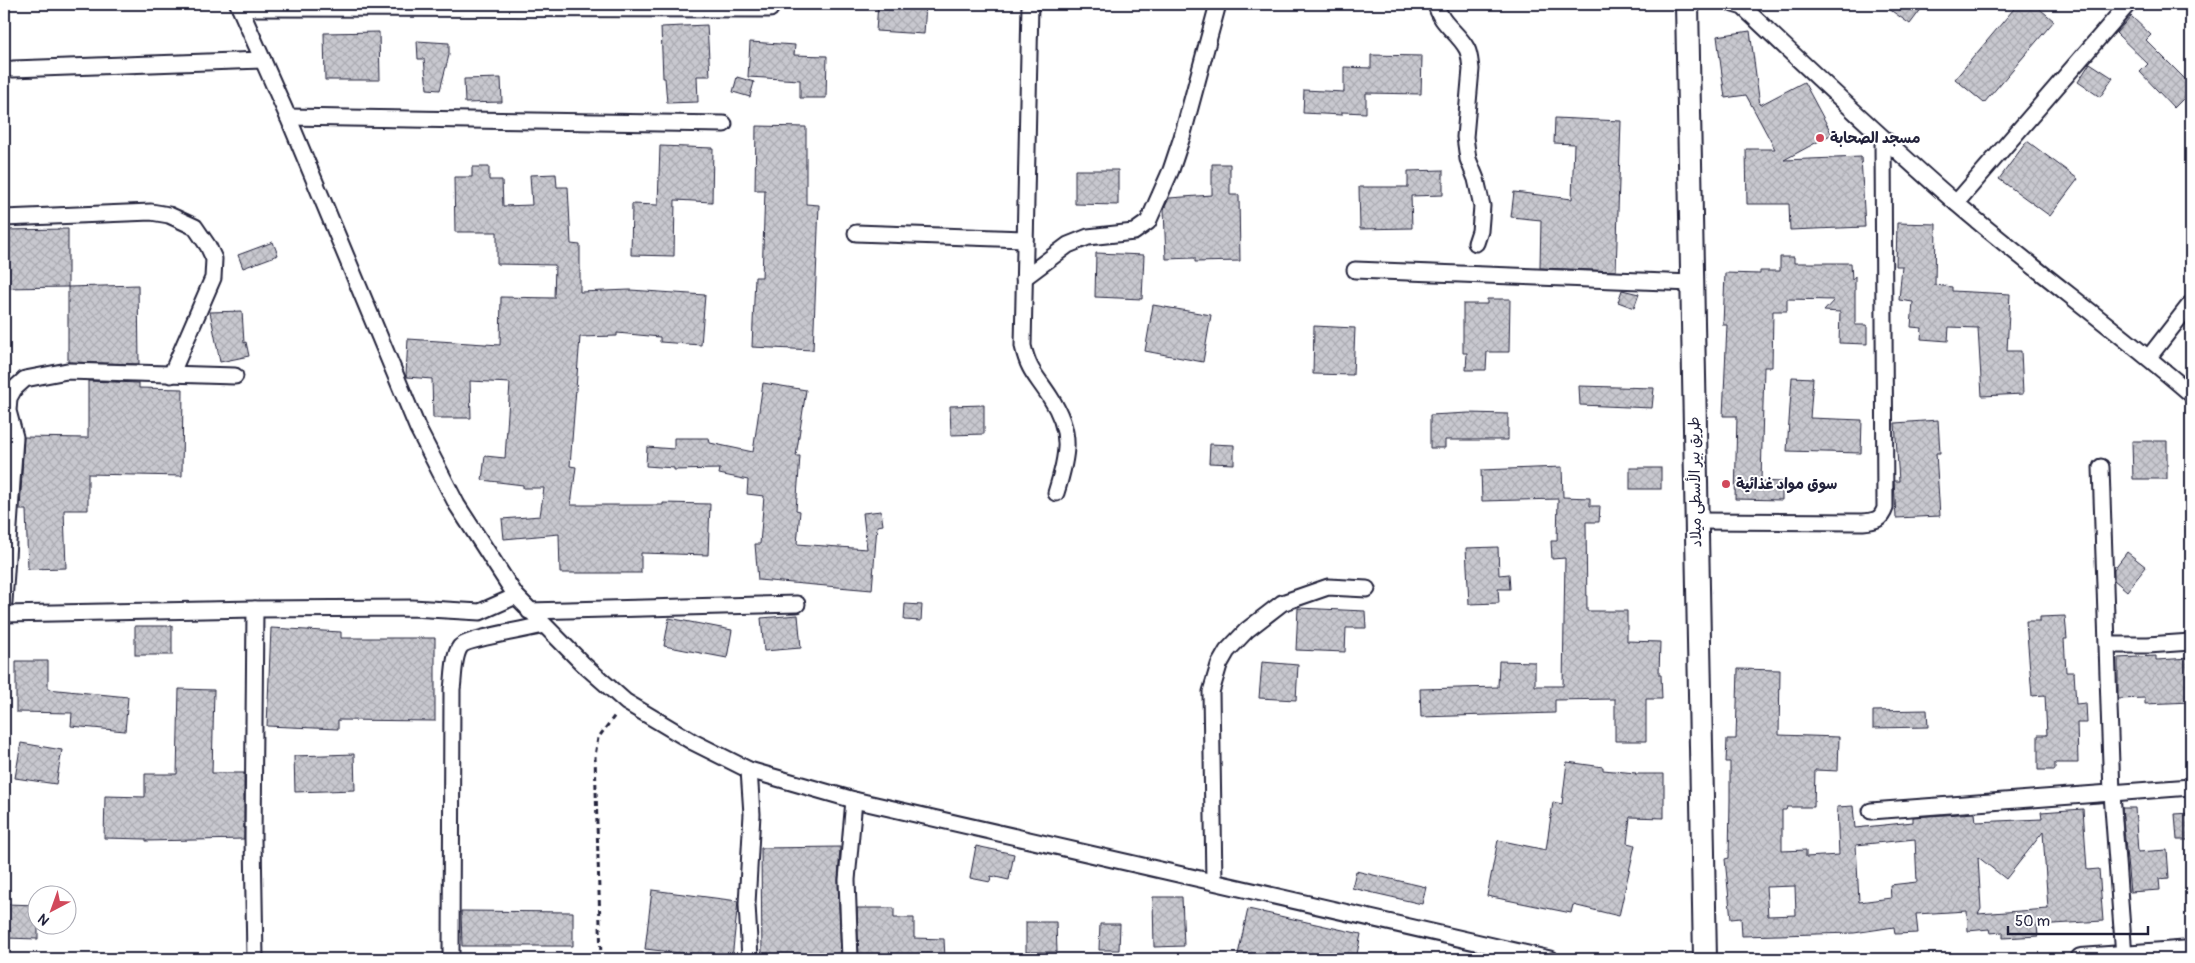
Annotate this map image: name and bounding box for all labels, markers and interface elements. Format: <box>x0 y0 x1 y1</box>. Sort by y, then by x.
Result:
place label: مسجد الصحابة <box>1830 129 1920 148</box>
marker: مسجد الصحابة <box>1814 132 1826 144</box>
street label: طريق بير الأسطى ميلاد <box>1684 416 1706 548</box>
place label: سوق مواد غذائية <box>1736 475 1837 494</box>
marker: سوق مواد غذائية <box>1720 478 1732 490</box>
north arrow <box>28 886 78 936</box>
scale bar <box>2008 903 2148 935</box>
text: N <box>35 910 53 929</box>
text: 50 m <box>2015 912 2050 931</box>

